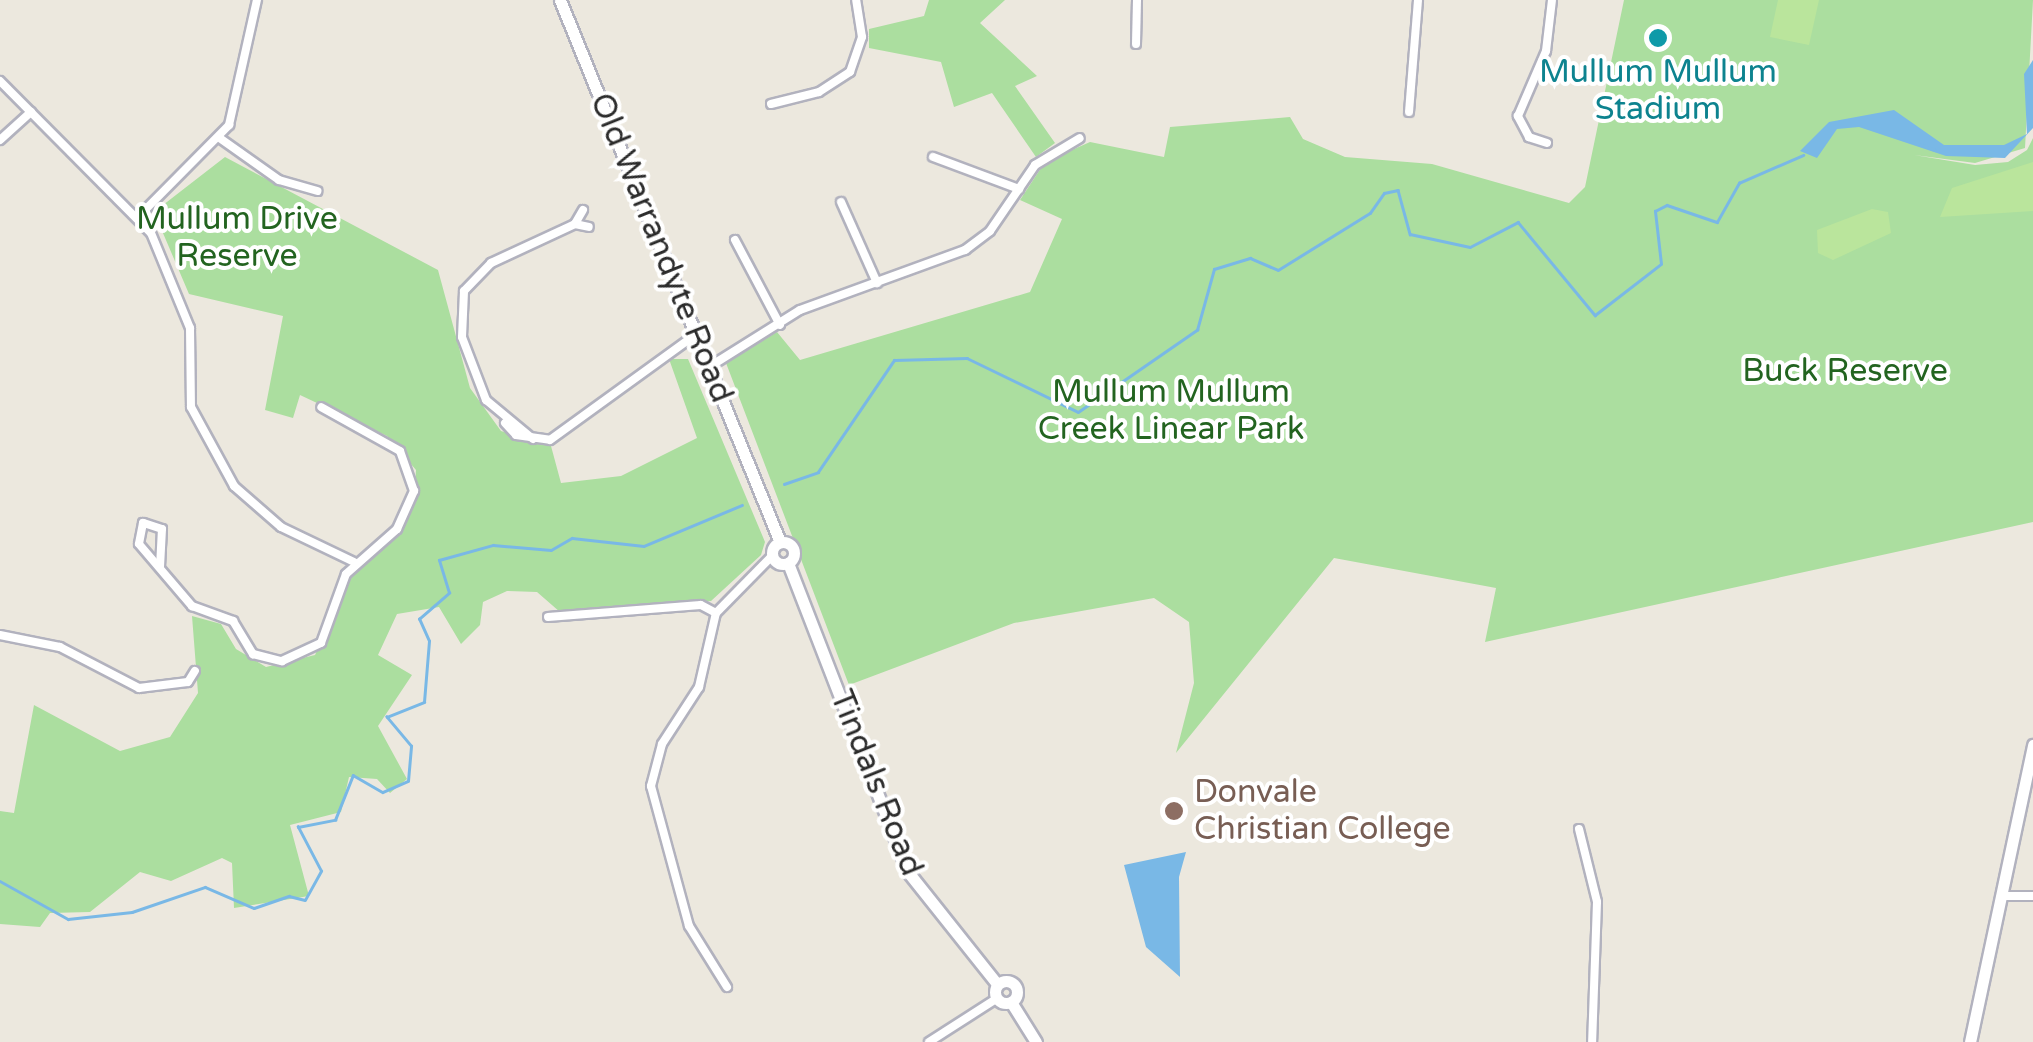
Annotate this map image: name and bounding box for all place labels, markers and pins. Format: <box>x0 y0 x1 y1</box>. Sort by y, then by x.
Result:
marker: Mullum Mullum Stadium <box>1647 27 1669 49</box>
place label: Mullum Mullum Stadium <box>1539 54 1777 129</box>
place label: Donvale Christian College <box>1194 774 1451 849</box>
marker: Donvale Christian College <box>1163 800 1185 822</box>

